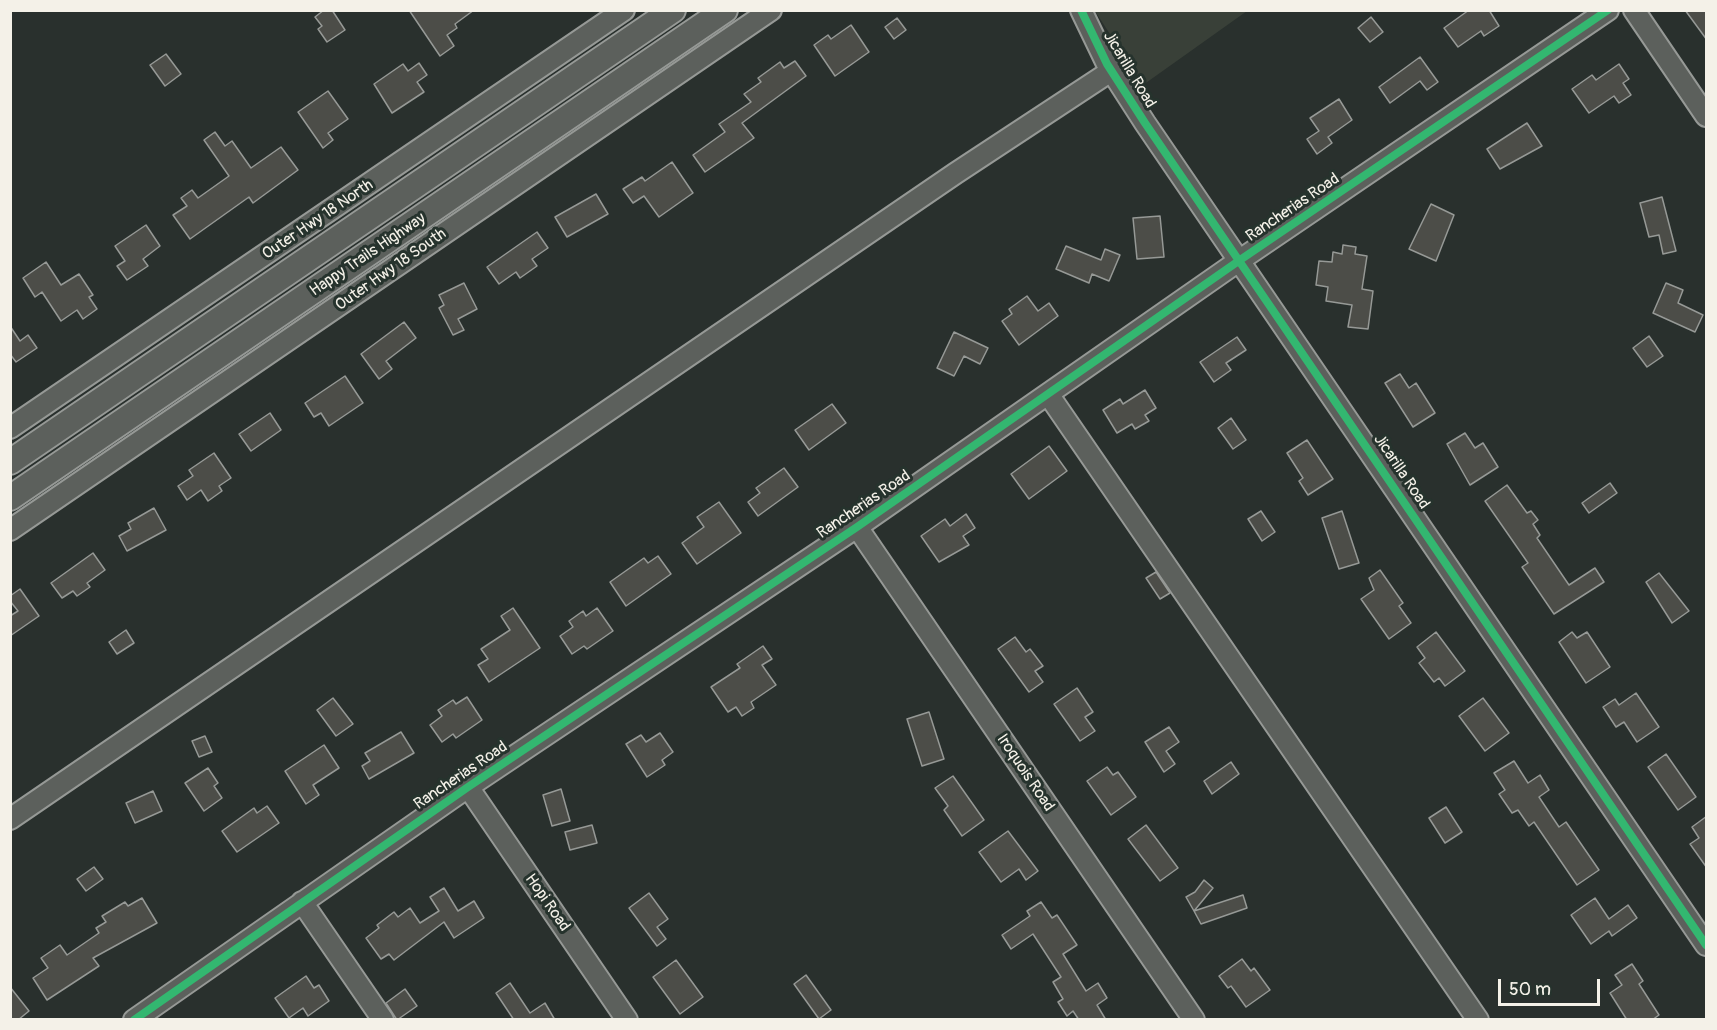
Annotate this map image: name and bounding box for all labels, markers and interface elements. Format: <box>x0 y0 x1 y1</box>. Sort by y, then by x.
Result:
street label: Jicarilla Road <box>1099 28 1159 112</box>
street label: Rancherias Road <box>1243 170 1343 246</box>
street label: Outer Hwy 18 North <box>259 176 377 264</box>
street label: Happy Trails Highway <box>306 209 430 301</box>
street label: Outer Hwy 18 South <box>332 225 450 315</box>
street label: Jicarilla Road <box>1369 431 1433 513</box>
street label: Rancherias Road <box>814 467 914 543</box>
street label: Iroquois Road <box>992 731 1058 815</box>
street label: Rancherias Road <box>411 738 511 814</box>
street label: Hopi Road <box>520 871 574 935</box>
scale bar <box>1501 967 1603 1005</box>
text: 50 m <box>1509 978 1551 1001</box>

